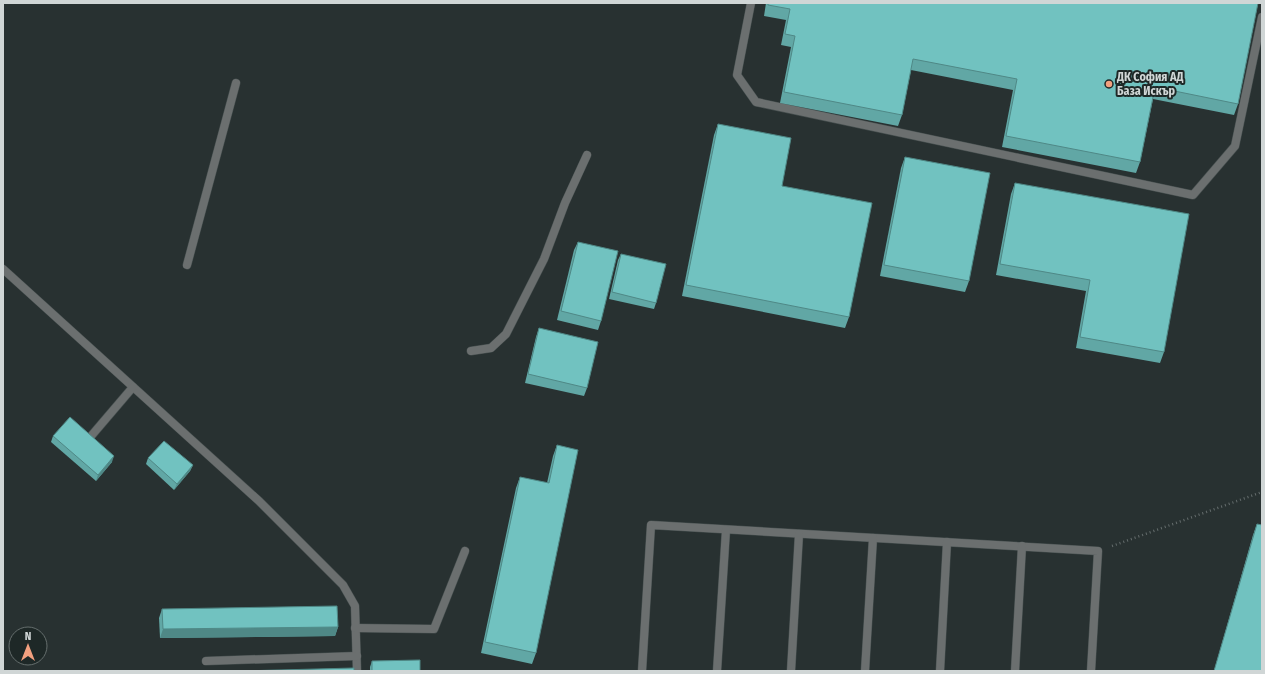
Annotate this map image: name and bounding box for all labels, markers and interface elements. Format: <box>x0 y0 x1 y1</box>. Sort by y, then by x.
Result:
place label: ДК София АД База Искър <box>1116 70 1183 98</box>
marker: ДК София АД База Искър <box>1104 79 1114 89</box>
north arrow <box>8 626 48 666</box>
text: N <box>25 630 31 643</box>

